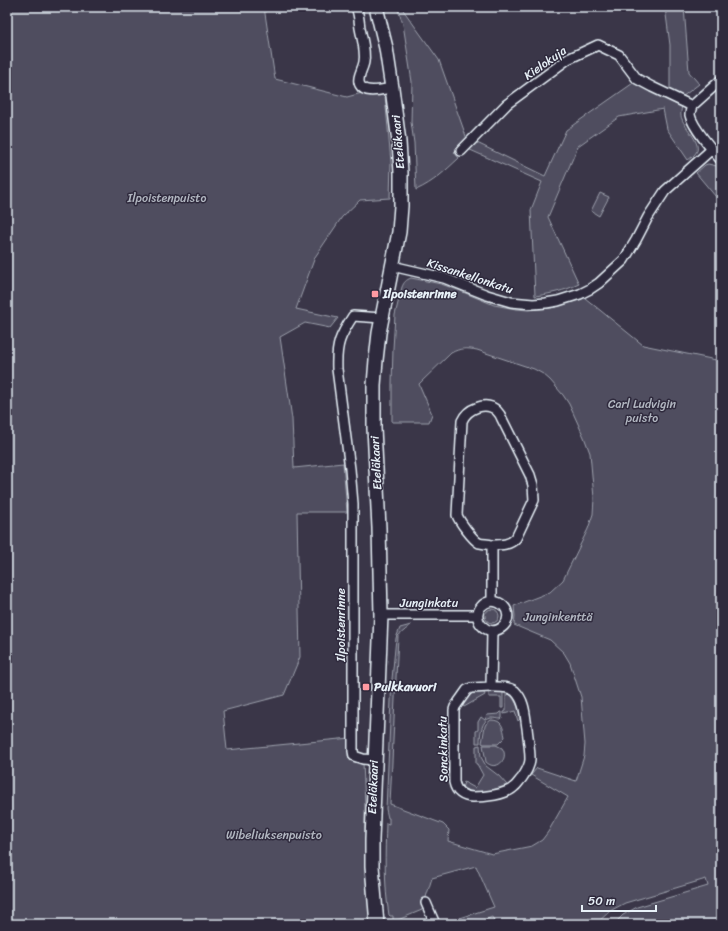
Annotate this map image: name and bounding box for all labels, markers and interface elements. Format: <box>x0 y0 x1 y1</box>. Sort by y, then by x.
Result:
street label: Kielokuja <box>519 40 572 86</box>
street label: Eteläkaari <box>385 113 411 170</box>
park label: Ilpoistenpuisto <box>126 187 207 209</box>
street label: Kissankellonkatu <box>424 252 516 300</box>
place label: Ilpoistenrinne <box>382 283 458 305</box>
marker: Ilpoistenrinne <box>370 289 380 299</box>
park label: Carl Ludvigin puisto <box>608 393 677 429</box>
street label: Eteläkaari <box>364 435 388 491</box>
street label: Ilpoistenrinne <box>330 588 352 663</box>
street label: Junginkatu <box>399 592 459 614</box>
park label: Junginkenttä <box>523 606 593 628</box>
place label: Pulkkavuori <box>374 676 437 698</box>
marker: Pulkkavuori <box>361 682 371 692</box>
street label: Sonckinkatu <box>431 715 455 782</box>
street label: Eteläkaari <box>361 759 385 814</box>
park label: Wibeliuksenpuisto <box>226 824 322 846</box>
scale bar <box>582 887 656 913</box>
text: 50 m <box>588 890 615 912</box>

